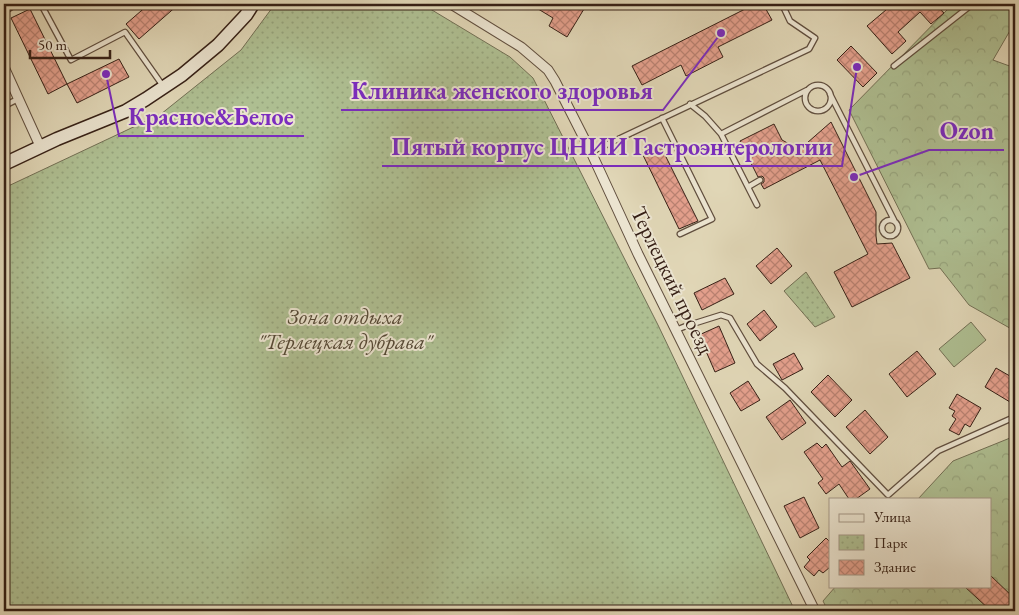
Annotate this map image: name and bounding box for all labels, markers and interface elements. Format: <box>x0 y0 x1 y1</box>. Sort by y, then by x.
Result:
scale bar <box>30 28 110 60</box>
text: 50 m <box>38 35 67 54</box>
callout: Клиника женского здоровья <box>341 71 663 110</box>
text: Клиника женского здоровья <box>351 75 653 106</box>
callout: Красное&Белое <box>119 97 304 136</box>
text: Красное&Белое <box>128 101 294 132</box>
callout: Ozon <box>929 111 1004 150</box>
text: Ozon <box>940 115 995 146</box>
callout: Пятый корпус ЦНИИ Гастроэнтерологии <box>382 127 842 166</box>
text: Пятый корпус ЦНИИ Гастроэнтерологии <box>392 131 832 163</box>
street label: Терлецкий проезд <box>624 202 721 359</box>
park label: Зона отдыха "Терлецкая дубрава" <box>258 302 435 356</box>
legend <box>829 498 992 588</box>
text: Улица <box>873 507 911 526</box>
text: Парк <box>874 533 907 552</box>
text: Здание <box>874 557 916 576</box>

